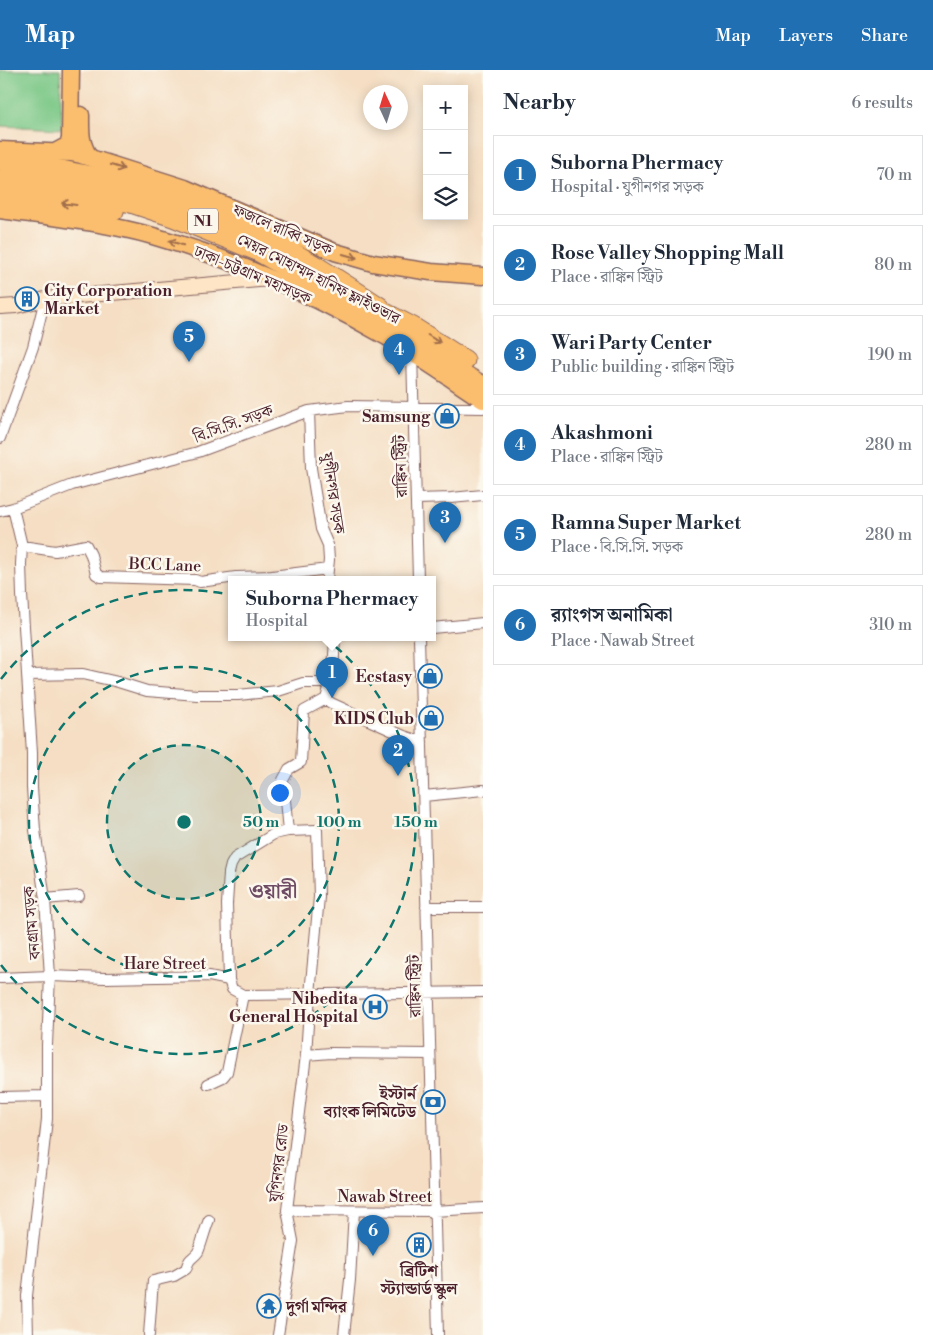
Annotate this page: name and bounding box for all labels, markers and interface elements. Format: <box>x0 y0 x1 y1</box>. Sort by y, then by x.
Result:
text: Map <box>25 20 75 50</box>
text: Map <box>716 24 751 47</box>
text: Layers <box>779 24 833 47</box>
text: Share <box>861 24 908 47</box>
north arrow <box>363 85 408 130</box>
map controls <box>423 85 468 220</box>
button: + <box>423 85 468 130</box>
text: Nearby <box>503 90 576 116</box>
text: 6 results <box>852 93 913 113</box>
button: − <box>423 130 468 175</box>
text: Suborna Phermacy <box>551 151 723 175</box>
one-way arrow <box>108 162 124 172</box>
text: 1 <box>516 165 524 185</box>
text: 70 m <box>876 165 912 185</box>
button: layers <box>423 175 468 220</box>
text: Hospital · যুগীনগর সড়ক <box>551 177 704 197</box>
one-way arrow <box>61 199 77 209</box>
street label: ফজলে রাব্বি সড়ক <box>229 200 336 260</box>
road number: N1 <box>188 208 218 234</box>
street label: মেয়র মোহাম্মদ হানিফ ফ্লাইওভার <box>234 228 405 329</box>
one-way arrow <box>168 238 184 247</box>
street label: ঢাকা-চট্টগ্রাম মহাসড়ক <box>190 240 315 309</box>
text: Rose Valley Shopping Mall <box>551 241 784 265</box>
one-way arrow <box>341 252 357 261</box>
text: 2 <box>515 255 525 275</box>
text: 80 m <box>874 255 912 275</box>
text: Place · রাঙ্কিন স্ট্রিট <box>551 267 663 287</box>
place label: City Corporation Market <box>44 281 172 319</box>
building icon: City Corporation Market <box>14 286 40 312</box>
pin: 5 <box>173 321 205 362</box>
text: Wari Party Center <box>551 331 712 355</box>
pin: 4 <box>383 334 415 375</box>
one-way arrow <box>426 335 440 345</box>
text: 3 <box>515 345 525 365</box>
text: 190 m <box>868 345 912 365</box>
text: Public building · রাঙ্কিন স্ট্রিট <box>551 357 734 377</box>
street label: বি.সি.সি. সড়ক <box>190 400 276 448</box>
shop icon: Samsung <box>434 403 460 429</box>
place label: Samsung <box>362 407 431 427</box>
text: Akashmoni <box>551 421 653 445</box>
street label: রাঙ্কিন স্ট্রিট <box>390 433 412 499</box>
text: 4 <box>515 435 525 455</box>
text: 280 m <box>865 435 912 455</box>
text: Place · রাঙ্কিন স্ট্রিট <box>551 447 663 467</box>
street label: যুগীনগর সড়ক <box>317 450 349 536</box>
pin: 3 <box>429 502 461 543</box>
text: Ramna Super Market <box>551 511 741 535</box>
text: 5 <box>515 525 525 545</box>
text: 280 m <box>865 525 912 545</box>
text: Place · বি.সি.সি. সড়ক <box>551 537 683 557</box>
street label: BCC Lane <box>127 554 202 576</box>
popup <box>228 576 436 641</box>
text: Suborna Phermacy <box>246 587 418 611</box>
text: র‌্যাংগস অনামিকা <box>551 603 673 627</box>
text: Hospital <box>246 611 308 631</box>
text: 6 <box>515 615 525 635</box>
text: 310 m <box>869 615 912 635</box>
text: Place · Nawab Street <box>551 631 695 651</box>
pin: 1 <box>316 657 348 698</box>
shop icon: Ecstasy <box>417 663 443 689</box>
place label: Ecstasy <box>355 667 413 687</box>
shop icon: KIDS Club <box>418 705 444 731</box>
place label: KIDS Club <box>334 709 414 729</box>
pin: 2 <box>382 735 414 776</box>
your location <box>267 780 293 806</box>
centre of rings <box>175 813 193 831</box>
text: 50 m <box>243 813 279 832</box>
text: 100 m <box>317 813 362 832</box>
text: 150 m <box>394 813 438 832</box>
district label: ওয়ারী <box>249 878 297 905</box>
street label: বনগ্রাম সড়ক <box>19 885 45 961</box>
street label: রাঙ্কিন স্ট্রিট <box>404 953 426 1019</box>
street label: Hare Street <box>124 954 207 974</box>
place label: Nibedita General Hospital <box>229 989 359 1027</box>
hospital icon: Nibedita General Hospital <box>362 994 388 1020</box>
place label: ইস্টার্ন ব্যাংক লিমিটেড <box>323 1084 419 1122</box>
bank icon: ইস্টার্ন ব্যাংক লিমিটেড <box>420 1089 446 1115</box>
street label: যুগিনগর রোড <box>264 1122 294 1204</box>
street label: Nawab Street <box>338 1187 433 1207</box>
pin: 6 <box>357 1215 389 1256</box>
building icon: ব্রিটিশ স্ট্যান্ডার্ড স্কুল <box>406 1232 432 1258</box>
place label: ব্রিটিশ স্ট্যান্ডার্ড স্কুল <box>380 1261 459 1300</box>
temple icon: দুর্গা মন্দির <box>256 1293 282 1319</box>
place label: দুর্গা মন্দির <box>285 1297 348 1317</box>

